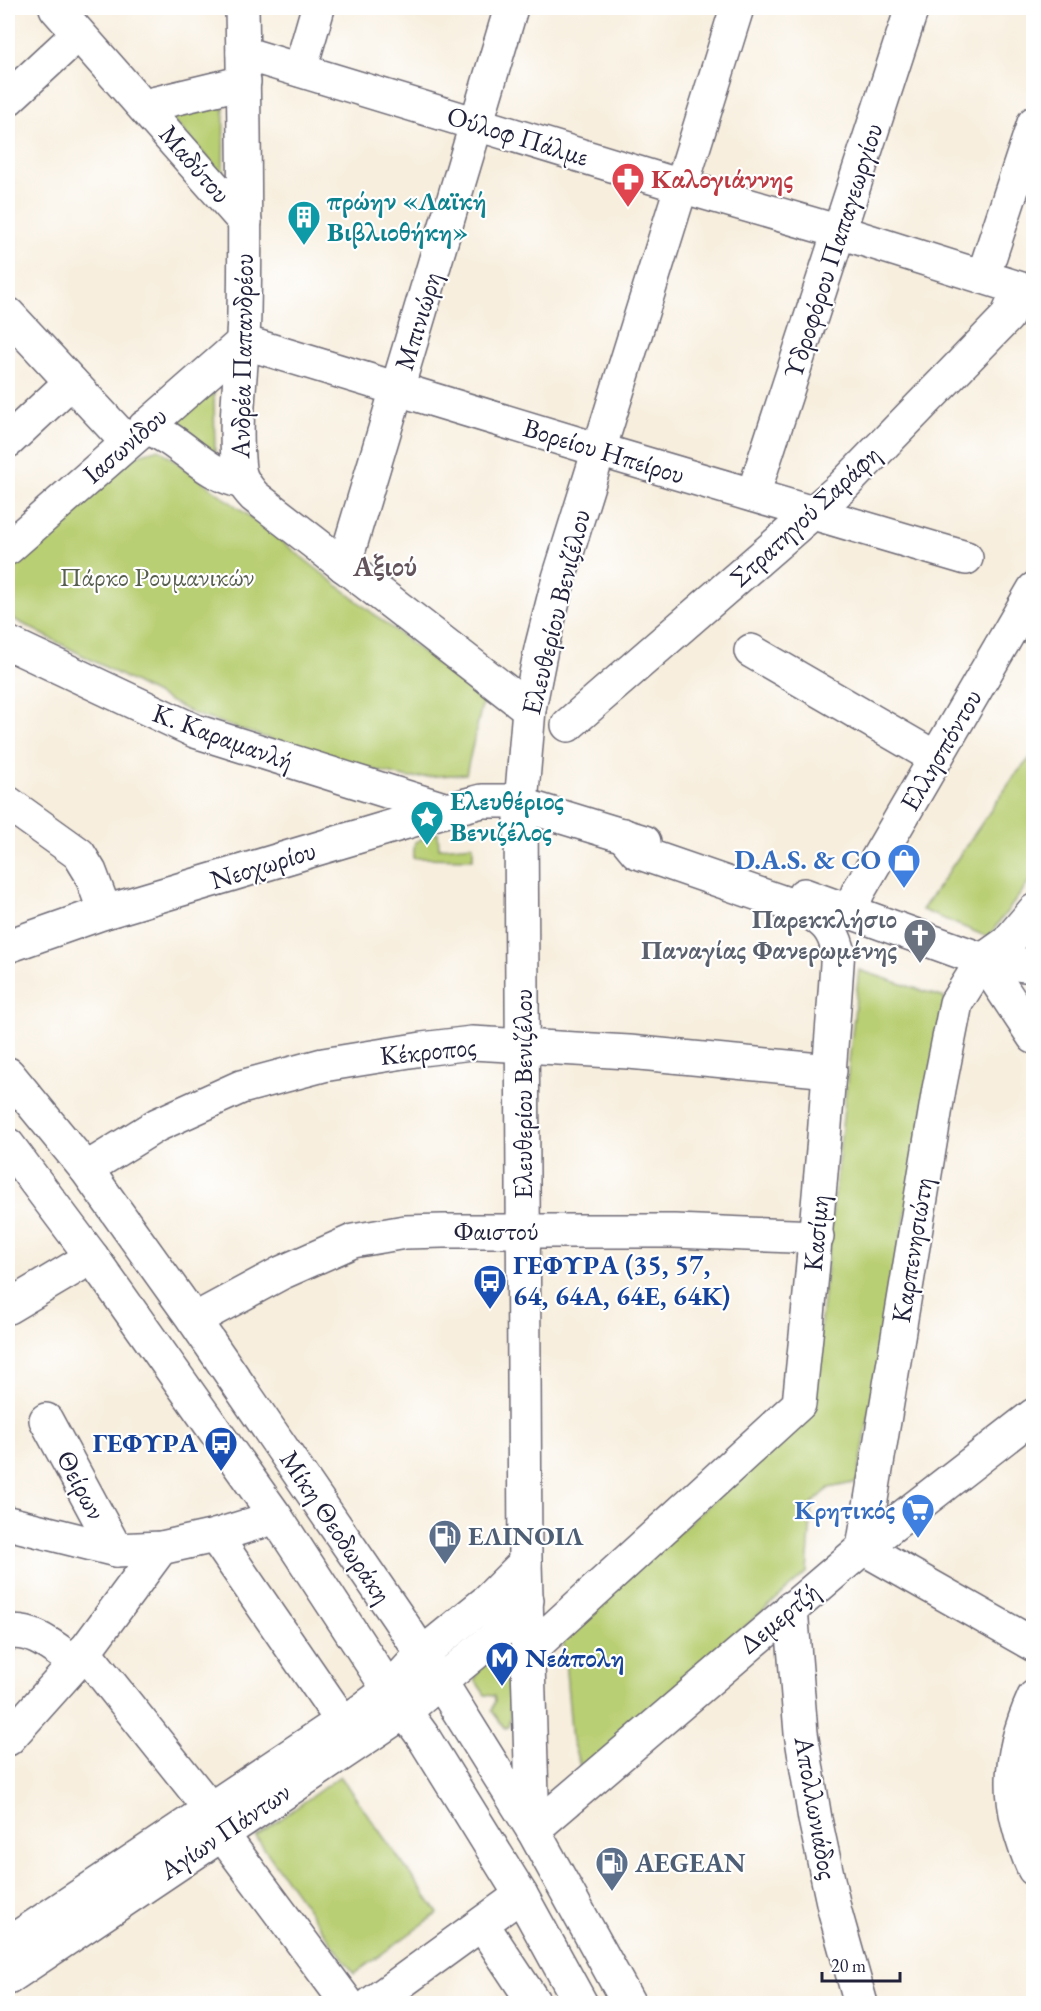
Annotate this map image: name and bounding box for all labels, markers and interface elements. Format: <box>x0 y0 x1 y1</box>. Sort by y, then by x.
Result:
street label: Ούλοφ Πάλμε <box>443 97 593 174</box>
street label: Μαδύτου <box>152 117 239 210</box>
street label: Υδροφόρου Παπαγεωργίου <box>775 118 890 383</box>
pharmacy icon: Καλογιάννης <box>610 161 646 208</box>
place label: Καλογιάννης <box>651 161 794 196</box>
place label: πρώην «Λαϊκή Βιβλιοθήκη» <box>326 183 487 249</box>
building icon: πρώην «Λαϊκή Βιβλιοθήκη» <box>286 199 322 246</box>
street label: Ανδρέα Παπανδρέου <box>222 253 261 460</box>
street label: Μπινιώρη <box>386 267 449 374</box>
street label: Ιασωνίδου <box>75 398 174 491</box>
street label: Βορείου Ηπείρου <box>519 409 689 492</box>
street label: Στρατηγού Σαράφη <box>722 437 887 594</box>
street label: Ελευθερίου Βενιζέλου <box>513 506 598 718</box>
district label: Αξιού <box>352 548 417 584</box>
park label: Πάρκο Ρουμανικών <box>59 559 255 594</box>
street label: Ελλησπόντου <box>892 682 990 817</box>
street label: Κ. Καραμανλή <box>148 695 298 778</box>
place label: Ελευθέριος Βενιζέλος <box>450 783 564 849</box>
place icon: Ελευθέριος Βενιζέλος <box>409 799 445 846</box>
street label: Νεοχωρίου <box>206 832 320 897</box>
place label: D.A.S. & CO <box>734 842 881 877</box>
shop icon: D.A.S. & CO <box>886 842 922 889</box>
place label: Παρεκκλήσιο Παναγίας Φανερωμένης <box>641 901 897 967</box>
church icon: Παρεκκλήσιο Παναγίας Φανερωμένης <box>902 917 938 964</box>
street label: Ελευθερίου Βενιζέλου <box>505 989 540 1199</box>
street label: Κέκροπος <box>378 1028 478 1073</box>
street label: Καρπενησιώτη <box>883 1175 940 1325</box>
street label: Κασίμη <box>795 1193 836 1273</box>
street label: Φαιστού <box>453 1213 539 1248</box>
place label: ΓΕΦΥΡΑ (35, 57, 64, 64Α, 64Ε, 64Κ) <box>513 1247 730 1313</box>
bus stop icon: ΓΕΦΥΡΑ (35, 57, 64, 64Α, 64Ε, 64Κ) <box>472 1263 508 1310</box>
place label: ΓΕΦΥΡΑ <box>92 1425 199 1460</box>
bus stop icon: ΓΕΦΥΡΑ <box>203 1425 239 1472</box>
street label: Θείρων <box>49 1444 114 1526</box>
street label: Μίκη Θεοδωράκη <box>272 1444 400 1610</box>
place label: Κρητικός <box>794 1492 895 1527</box>
supermarket icon: Κρητικός <box>900 1492 936 1539</box>
fuel station icon: ΕΛΙΝΟΙΛ <box>427 1518 463 1565</box>
place label: ΕΛΙΝΟΙΛ <box>468 1518 584 1553</box>
street label: Δεμερτζή <box>731 1574 826 1661</box>
metro station icon: Νεάπολη <box>484 1640 520 1687</box>
place label: Νεάπολη <box>525 1640 625 1675</box>
street label: Απολλωνιάδος <box>786 1732 846 1882</box>
street label: Αγίων Πάντων <box>152 1774 297 1888</box>
fuel station icon: AEGEAN <box>594 1845 630 1892</box>
place label: AEGEAN <box>634 1845 746 1880</box>
scale bar <box>822 1945 900 1983</box>
text: 20 m <box>831 1954 866 1977</box>

